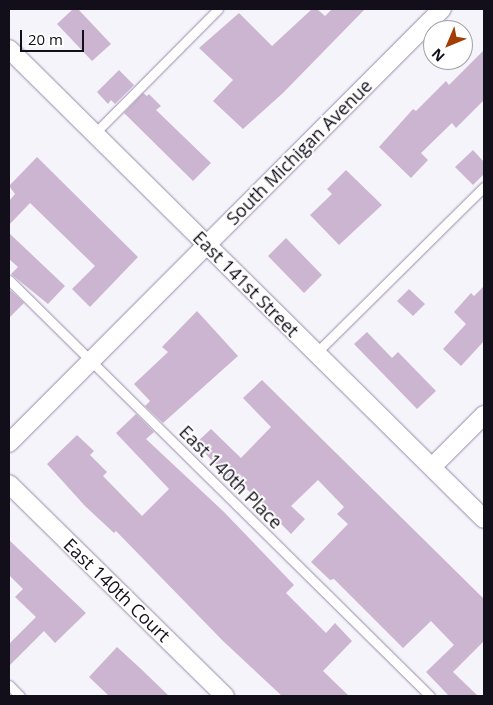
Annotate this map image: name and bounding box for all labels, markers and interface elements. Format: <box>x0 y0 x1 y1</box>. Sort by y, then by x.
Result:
scale bar <box>22 20 86 52</box>
north arrow <box>423 20 473 70</box>
text: 20 m <box>28 29 63 49</box>
text: N <box>427 45 448 66</box>
street label: South Michigan Avenue <box>222 75 376 229</box>
street label: East 141st Street <box>189 227 303 341</box>
street label: East 140th Place <box>175 421 287 533</box>
street label: East 140th Court <box>59 534 175 646</box>

